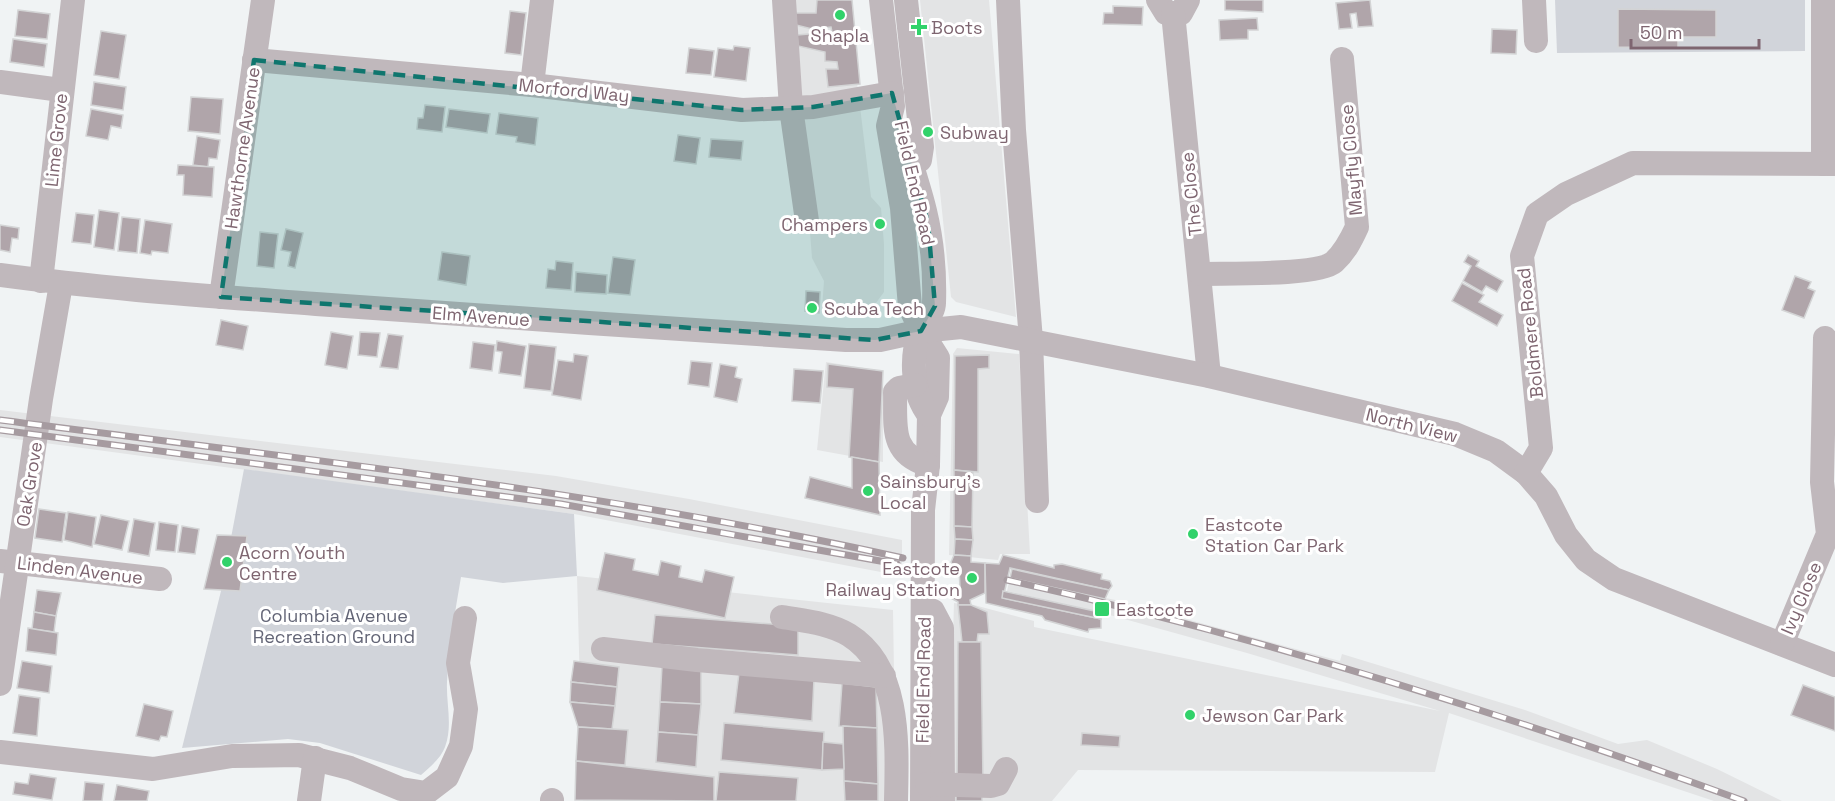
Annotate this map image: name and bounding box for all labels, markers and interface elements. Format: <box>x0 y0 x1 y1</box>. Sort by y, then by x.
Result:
marker: Shapla <box>833 8 847 22</box>
scale bar <box>1631 12 1758 50</box>
place label: Boots <box>931 16 983 39</box>
marker: Boots <box>912 20 926 34</box>
text: 50 m <box>1640 21 1682 44</box>
place label: Shapla <box>811 24 869 47</box>
street label: Hawthorne Avenue <box>219 66 265 230</box>
street label: Morford Way <box>517 73 631 107</box>
street label: Lime Grove <box>40 92 72 188</box>
street label: Mayfly Close <box>1335 103 1367 217</box>
street label: Field End Road <box>890 119 940 247</box>
place label: Subway <box>940 121 1009 144</box>
marker: Subway <box>921 125 935 139</box>
street label: The Close <box>1175 151 1207 237</box>
place label: Champers <box>781 213 868 236</box>
marker: Champers <box>873 217 887 231</box>
street label: Boldmere Road <box>1512 267 1548 399</box>
place label: Scuba Tech <box>824 297 924 320</box>
street label: Elm Avenue <box>431 301 531 331</box>
marker: Scuba Tech <box>805 301 819 315</box>
street label: North View <box>1364 402 1460 448</box>
street label: Oak Grove <box>11 440 47 528</box>
place label: Sainsbury's Local <box>880 470 981 514</box>
marker: Sainsbury's Local <box>861 484 875 498</box>
place label: Eastcote Station Car Park <box>1205 513 1345 557</box>
marker: Eastcote Station Car Park <box>1186 527 1200 541</box>
place label: Acorn Youth Centre <box>239 541 345 585</box>
street label: Linden Avenue <box>16 551 144 589</box>
marker: Acorn Youth Centre <box>220 555 234 569</box>
place label: Eastcote Railway Station <box>826 557 960 601</box>
street label: Ivy Close <box>1775 558 1827 638</box>
marker: Eastcote Railway Station <box>965 571 979 585</box>
place label: Eastcote <box>1116 598 1194 621</box>
marker: Eastcote <box>1093 600 1111 618</box>
park label: Columbia Avenue Recreation Ground <box>253 604 415 648</box>
street label: Field End Road <box>910 616 936 744</box>
place label: Jewson Car Park <box>1202 704 1344 727</box>
marker: Jewson Car Park <box>1183 708 1197 722</box>

